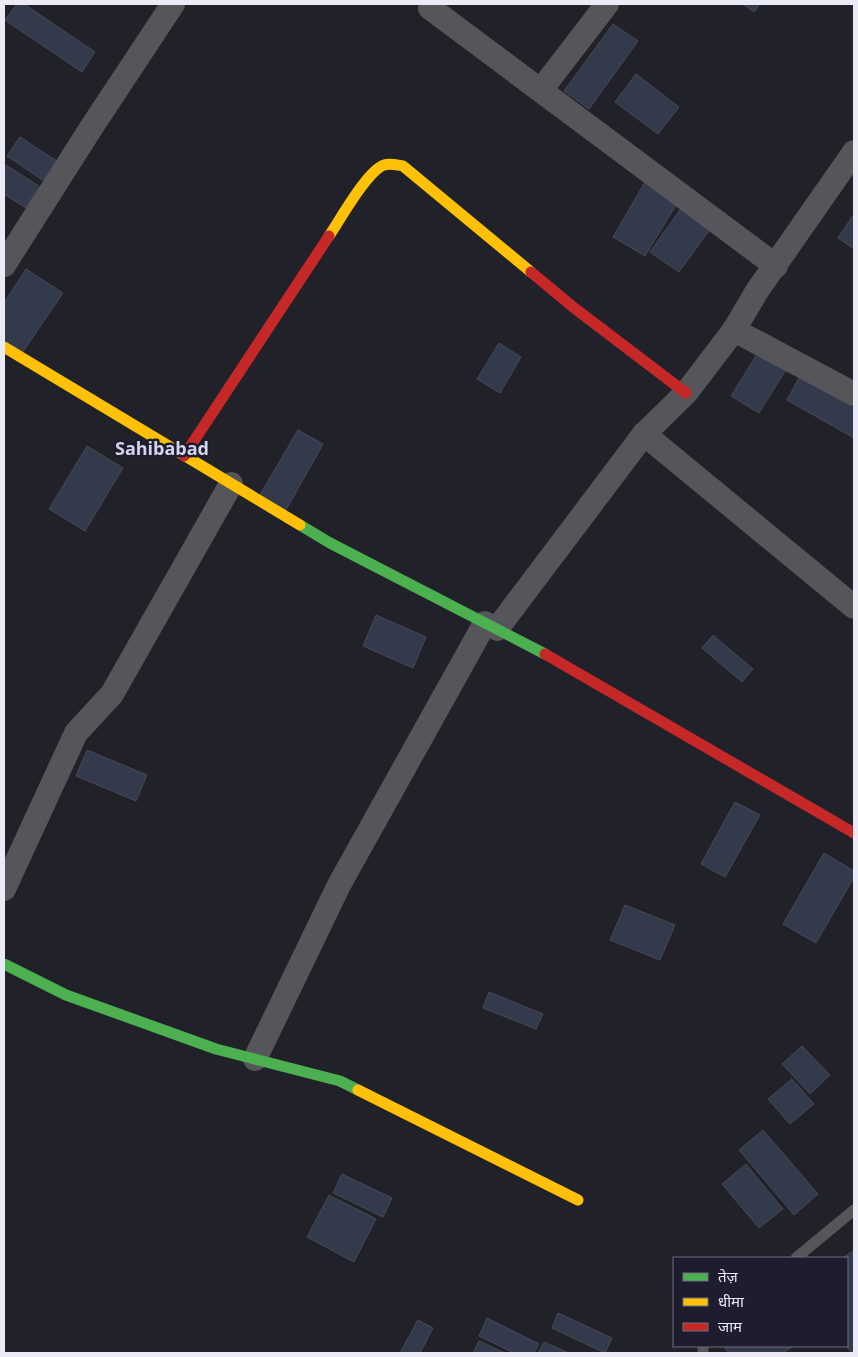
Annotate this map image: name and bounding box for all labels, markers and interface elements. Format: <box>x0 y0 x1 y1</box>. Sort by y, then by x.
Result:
district label: Sahibabad <box>115 436 209 460</box>
legend <box>673 1257 848 1347</box>
text: तेज़ <box>718 1266 739 1286</box>
text: धीमा <box>718 1291 745 1311</box>
text: जाम <box>718 1316 743 1336</box>

